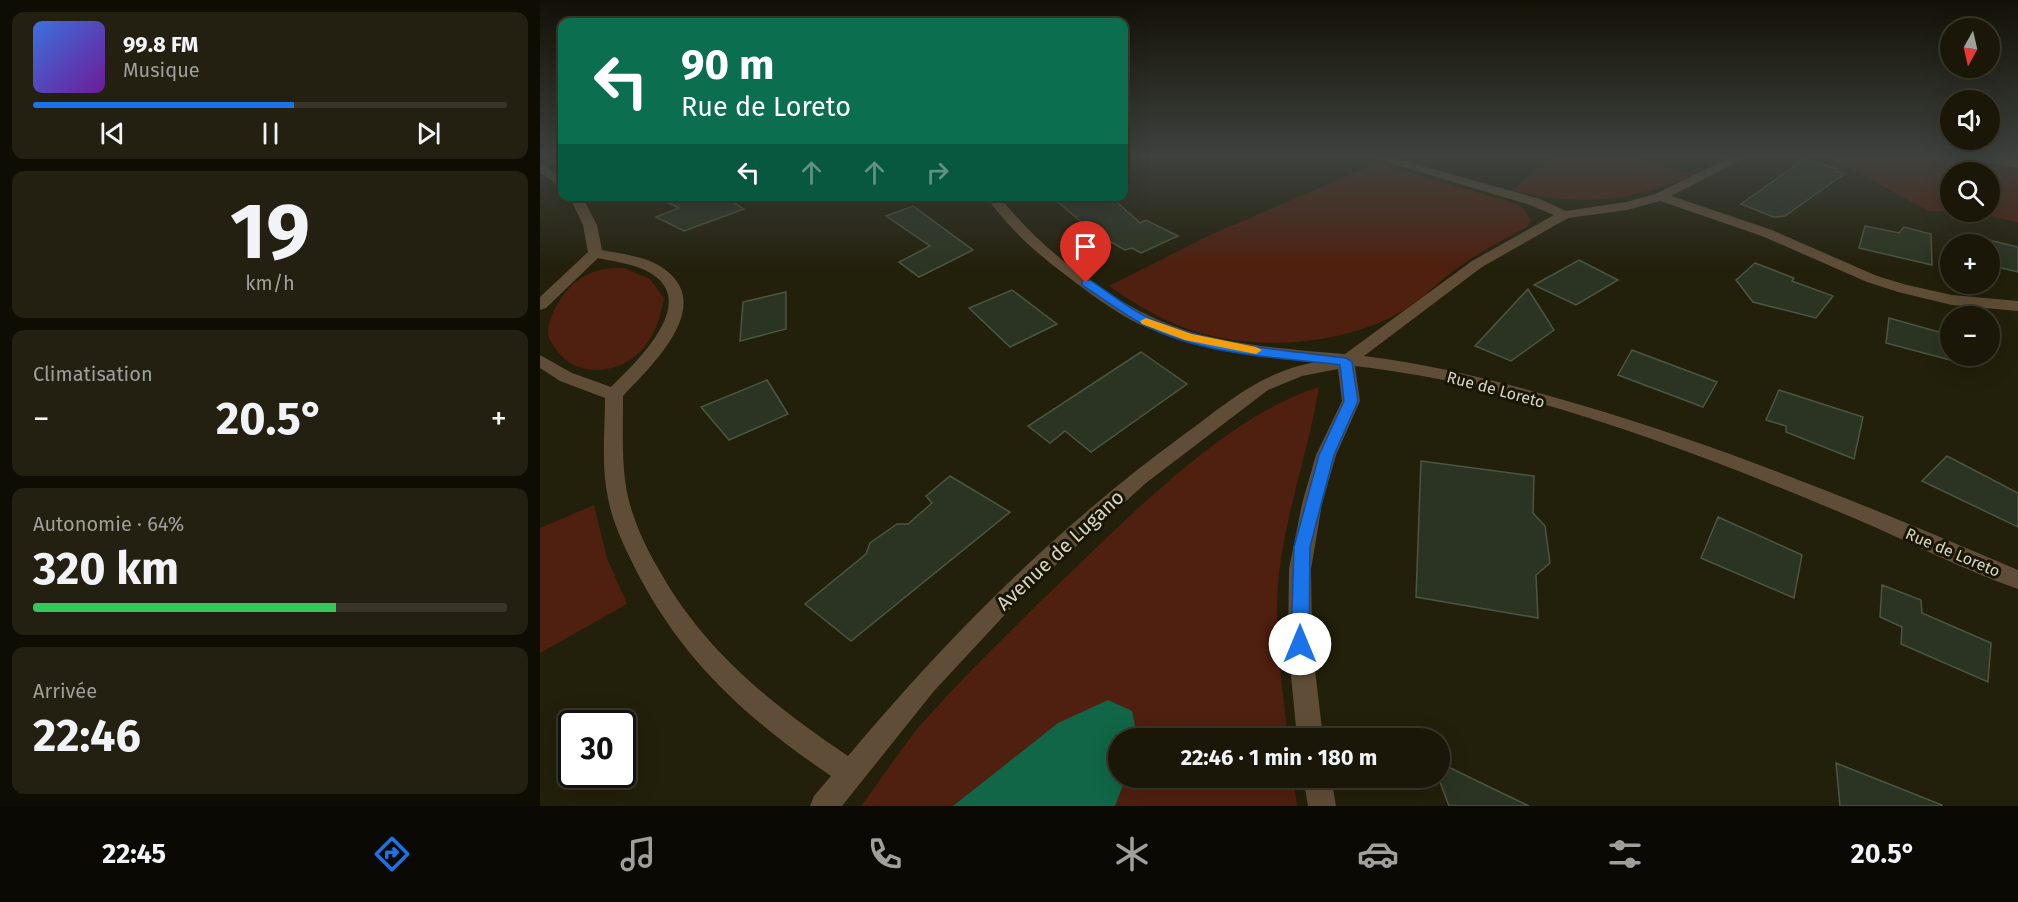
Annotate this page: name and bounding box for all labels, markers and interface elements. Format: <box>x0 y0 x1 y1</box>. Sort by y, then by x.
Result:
north arrow <box>1940 18 2000 78</box>
map controls <box>1940 18 2000 366</box>
text: 99.8 FM <box>123 31 198 58</box>
text: 90 m <box>681 40 775 90</box>
icon: left <box>582 42 660 120</box>
text: Musique <box>123 58 200 82</box>
button: sound <box>1940 90 2000 150</box>
text: Rue de Loreto <box>681 91 851 123</box>
icon: previous <box>96 117 129 150</box>
icon: pause <box>254 117 287 150</box>
icon: next <box>412 117 445 150</box>
icon: left <box>732 156 765 189</box>
icon: ahead <box>795 156 828 189</box>
icon: ahead <box>858 156 891 189</box>
icon: right <box>921 156 954 189</box>
button: search <box>1940 162 2000 222</box>
text: 19 <box>230 185 310 279</box>
pin <box>1060 221 1111 283</box>
icon: arrive <box>1069 230 1102 263</box>
button: + <box>1940 234 2000 294</box>
text: km/h <box>245 271 295 295</box>
button: − <box>1940 306 2000 366</box>
text: Climatisation <box>33 362 153 386</box>
street label: Rue de Loreto <box>1445 367 1547 412</box>
text: 20.5° <box>216 392 324 446</box>
text: − <box>33 399 50 439</box>
text: + <box>491 399 507 439</box>
street label: Avenue de Lugano <box>991 485 1129 615</box>
text: Autonomie · 64% <box>33 512 184 536</box>
street label: Rue de Loreto <box>1903 524 2003 581</box>
text: 320 km <box>33 542 179 596</box>
position arrow <box>1268 612 1332 676</box>
text: Arrivée <box>33 679 97 703</box>
text: 22:46 <box>33 709 141 763</box>
speed limit sign: 30 <box>558 710 636 788</box>
text: 22:46 · 1 min · 180 m <box>1181 744 1377 771</box>
icon: directions <box>371 833 413 875</box>
icon: music <box>617 833 659 875</box>
icon: phone <box>864 833 906 875</box>
icon: climate <box>1111 833 1153 875</box>
icon: car <box>1357 833 1399 875</box>
icon: filters <box>1604 833 1646 875</box>
text: 22:45 <box>102 838 166 870</box>
text: 20.5° <box>1851 838 1916 870</box>

